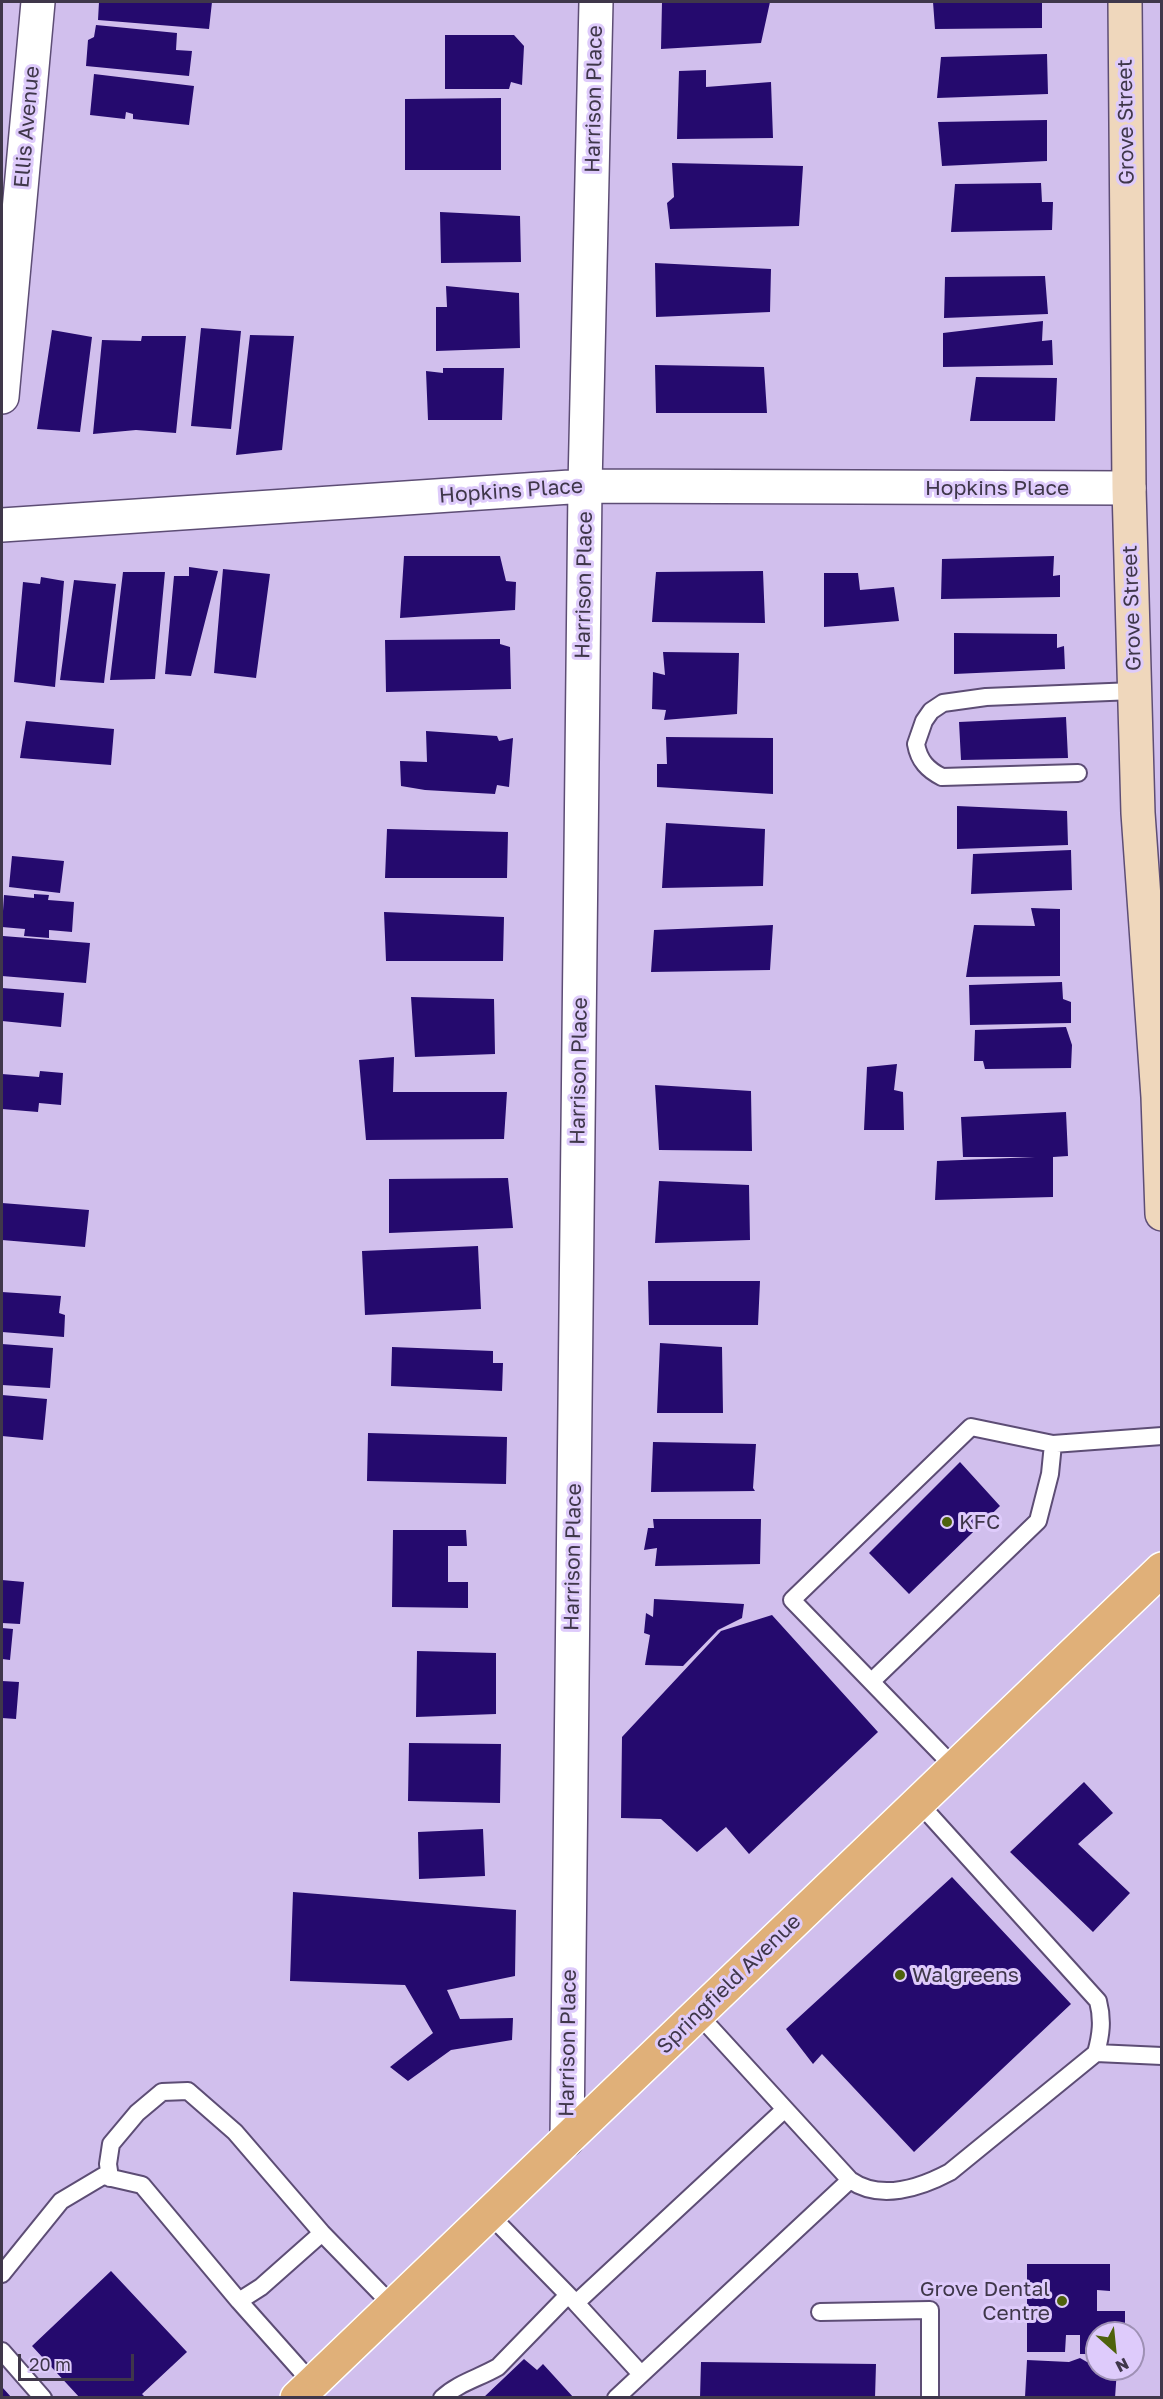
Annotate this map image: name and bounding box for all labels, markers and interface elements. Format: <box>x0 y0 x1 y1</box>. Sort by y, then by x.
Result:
street label: Harrison Place <box>580 25 608 173</box>
street label: Grove Street <box>1112 59 1140 185</box>
street label: Ellis Avenue <box>9 65 45 189</box>
street label: Hopkins Place <box>438 473 584 509</box>
street label: Hopkins Place <box>925 475 1069 501</box>
street label: Harrison Place <box>570 511 598 659</box>
street label: Grove Street <box>1117 545 1147 671</box>
street label: Harrison Place <box>565 997 593 1145</box>
street label: Harrison Place <box>559 1483 587 1631</box>
place label: KFC <box>959 1509 1000 1535</box>
marker: KFC <box>940 1515 954 1529</box>
street label: Springfield Avenue <box>652 1909 806 2059</box>
place label: Walgreens <box>912 1962 1019 1988</box>
marker: Walgreens <box>893 1968 907 1982</box>
street label: Harrison Place <box>554 1969 582 2117</box>
place label: Grove Dental Centre <box>920 2276 1050 2326</box>
marker: Grove Dental Centre <box>1055 2294 1069 2308</box>
north arrow <box>1085 2321 1145 2381</box>
scale bar <box>21 2342 136 2380</box>
text: 20 m <box>29 2353 71 2375</box>
text: N <box>1112 2354 1132 2377</box>

